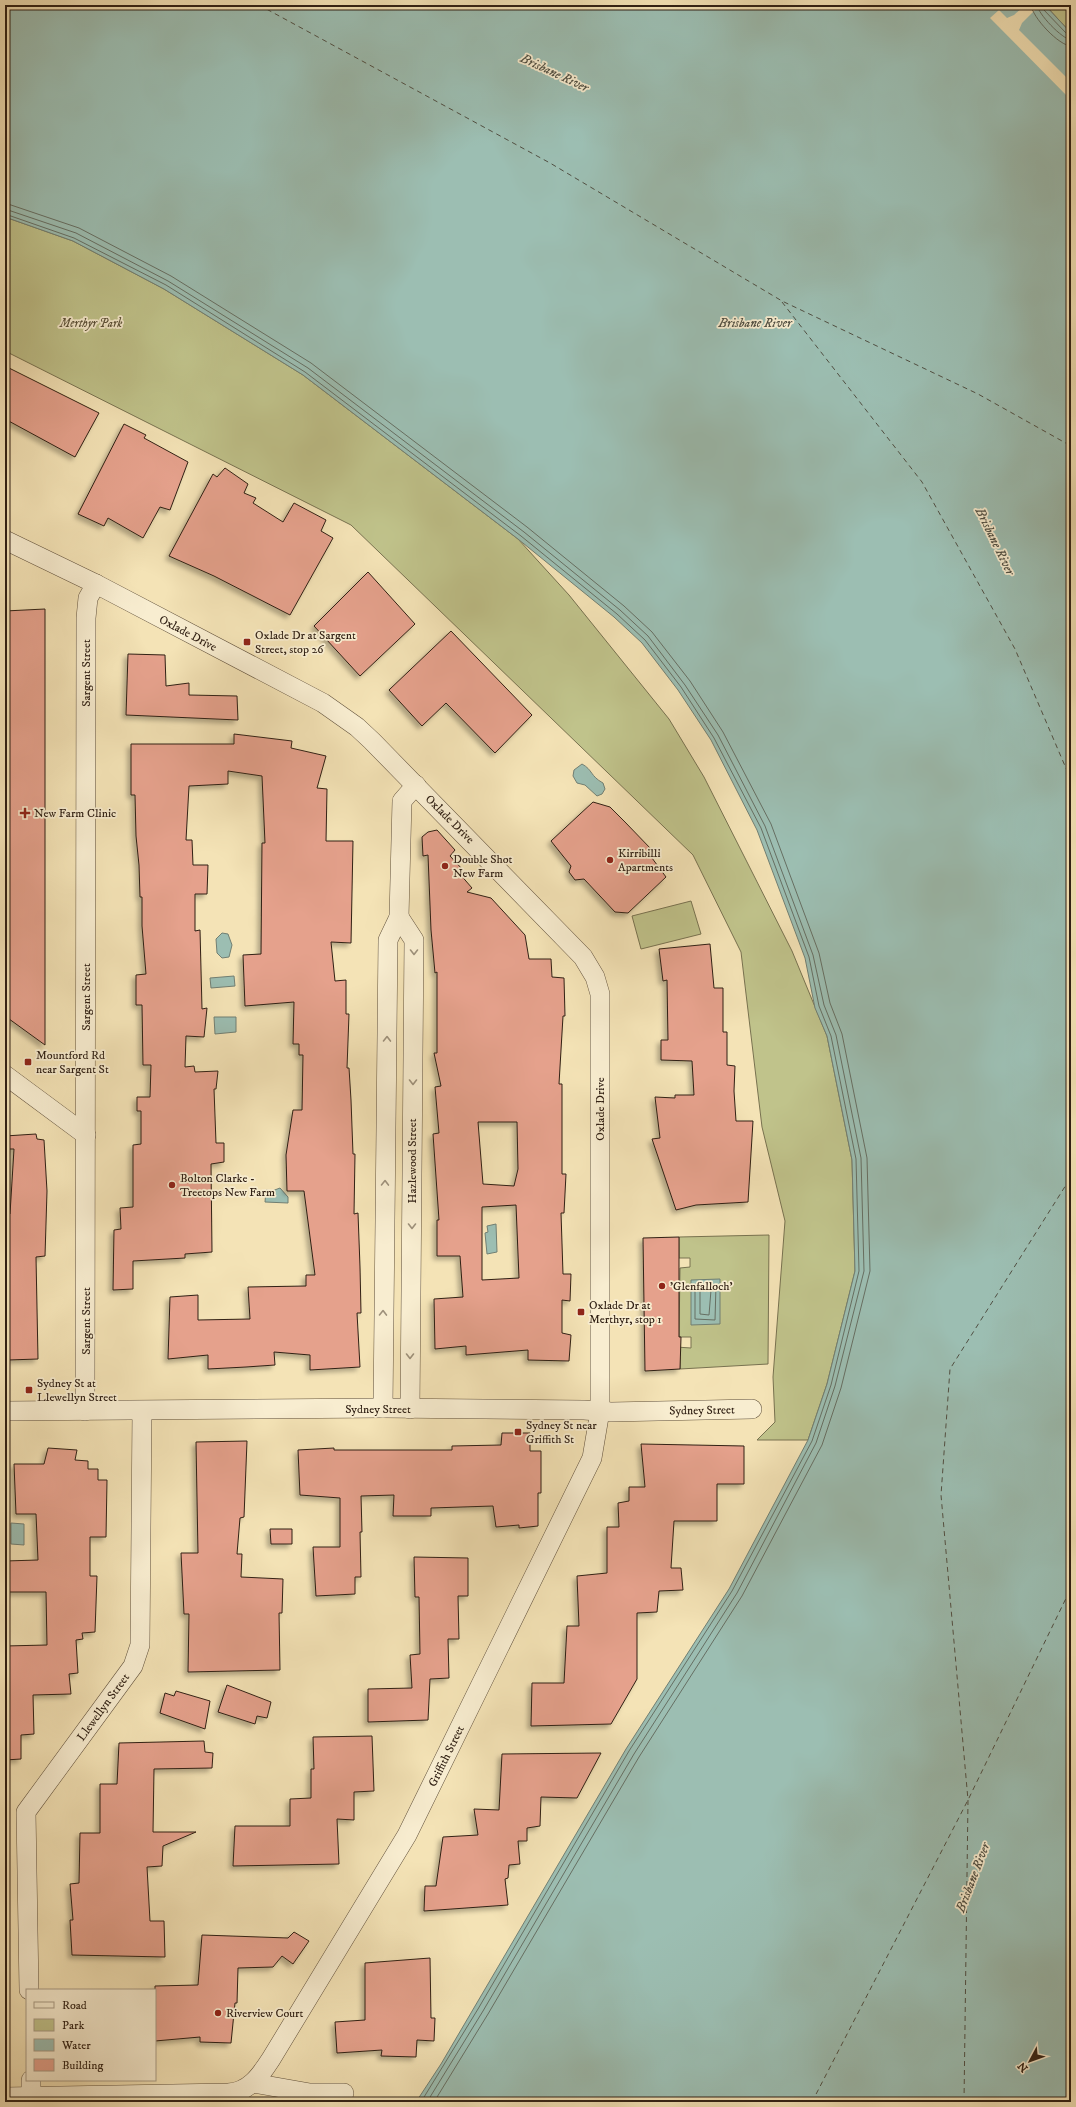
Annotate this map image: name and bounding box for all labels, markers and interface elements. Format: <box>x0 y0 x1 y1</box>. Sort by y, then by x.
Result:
water label: Brisbane River <box>517 50 592 96</box>
water label: Brisbane River <box>717 315 793 331</box>
park label: Merthyr Park <box>59 316 122 331</box>
water label: Brisbane River <box>971 504 1019 579</box>
street label: Oxlade Drive <box>156 612 219 655</box>
place label: Oxlade Dr at Sargent Street, stop 26 <box>255 628 356 657</box>
marker: Oxlade Dr at Sargent Street, stop 26 <box>242 637 252 647</box>
street label: Sargent Street <box>79 639 94 707</box>
street label: Oxlade Drive <box>422 792 477 847</box>
place label: New Farm Clinic <box>34 806 116 821</box>
marker: New Farm Clinic <box>19 807 31 819</box>
place label: Kirribilli Apartments <box>618 846 673 875</box>
place label: Double Shot New Farm <box>453 852 513 881</box>
marker: Kirribilli Apartments <box>605 855 615 865</box>
marker: Double Shot New Farm <box>440 861 450 871</box>
one-way arrow <box>410 949 418 955</box>
street label: Sargent Street <box>79 963 94 1031</box>
one-way arrow <box>382 1036 391 1042</box>
place label: Mountford Rd near Sargent St <box>36 1048 109 1077</box>
marker: Mountford Rd near Sargent St <box>23 1057 33 1067</box>
street label: Oxlade Drive <box>593 1077 608 1141</box>
one-way arrow <box>409 1079 417 1085</box>
street label: Hazlewood Street <box>405 1118 420 1204</box>
place label: Bolton Clarke - Treetops New Farm <box>180 1171 275 1200</box>
marker: Bolton Clarke - Treetops New Farm <box>167 1180 177 1190</box>
one-way arrow <box>381 1180 389 1186</box>
one-way arrow <box>408 1223 416 1229</box>
place label: 'Glenfalloch' <box>670 1279 733 1294</box>
marker: 'Glenfalloch' <box>657 1281 667 1291</box>
street label: Sargent Street <box>79 1287 94 1355</box>
place label: Oxlade Dr at Merthyr, stop 1 <box>589 1298 662 1327</box>
marker: Oxlade Dr at Merthyr, stop 1 <box>576 1307 586 1317</box>
one-way arrow <box>379 1310 388 1316</box>
one-way arrow <box>406 1353 415 1359</box>
place label: Sydney St at Llewellyn Street <box>37 1376 117 1405</box>
marker: Sydney St at Llewellyn Street <box>24 1385 34 1395</box>
street label: Sydney Street <box>345 1402 411 1417</box>
street label: Sydney Street <box>669 1402 735 1419</box>
place label: Sydney St near Griffith St <box>526 1418 597 1447</box>
marker: Sydney St near Griffith St <box>513 1427 523 1437</box>
street label: Llewellyn Street <box>74 1670 133 1744</box>
street label: Griffith Street <box>425 1723 468 1789</box>
water label: Brisbane River <box>952 1839 994 1915</box>
legend <box>26 1989 156 2081</box>
text: Road <box>62 1998 87 2013</box>
place label: Riverview Court <box>226 2006 304 2021</box>
marker: Riverview Court <box>213 2008 223 2018</box>
text: Park <box>62 2018 84 2033</box>
text: Water <box>61 2038 91 2053</box>
north arrow <box>1010 2041 1050 2081</box>
text: Building <box>62 2058 103 2073</box>
text: N <box>1015 2059 1031 2075</box>

